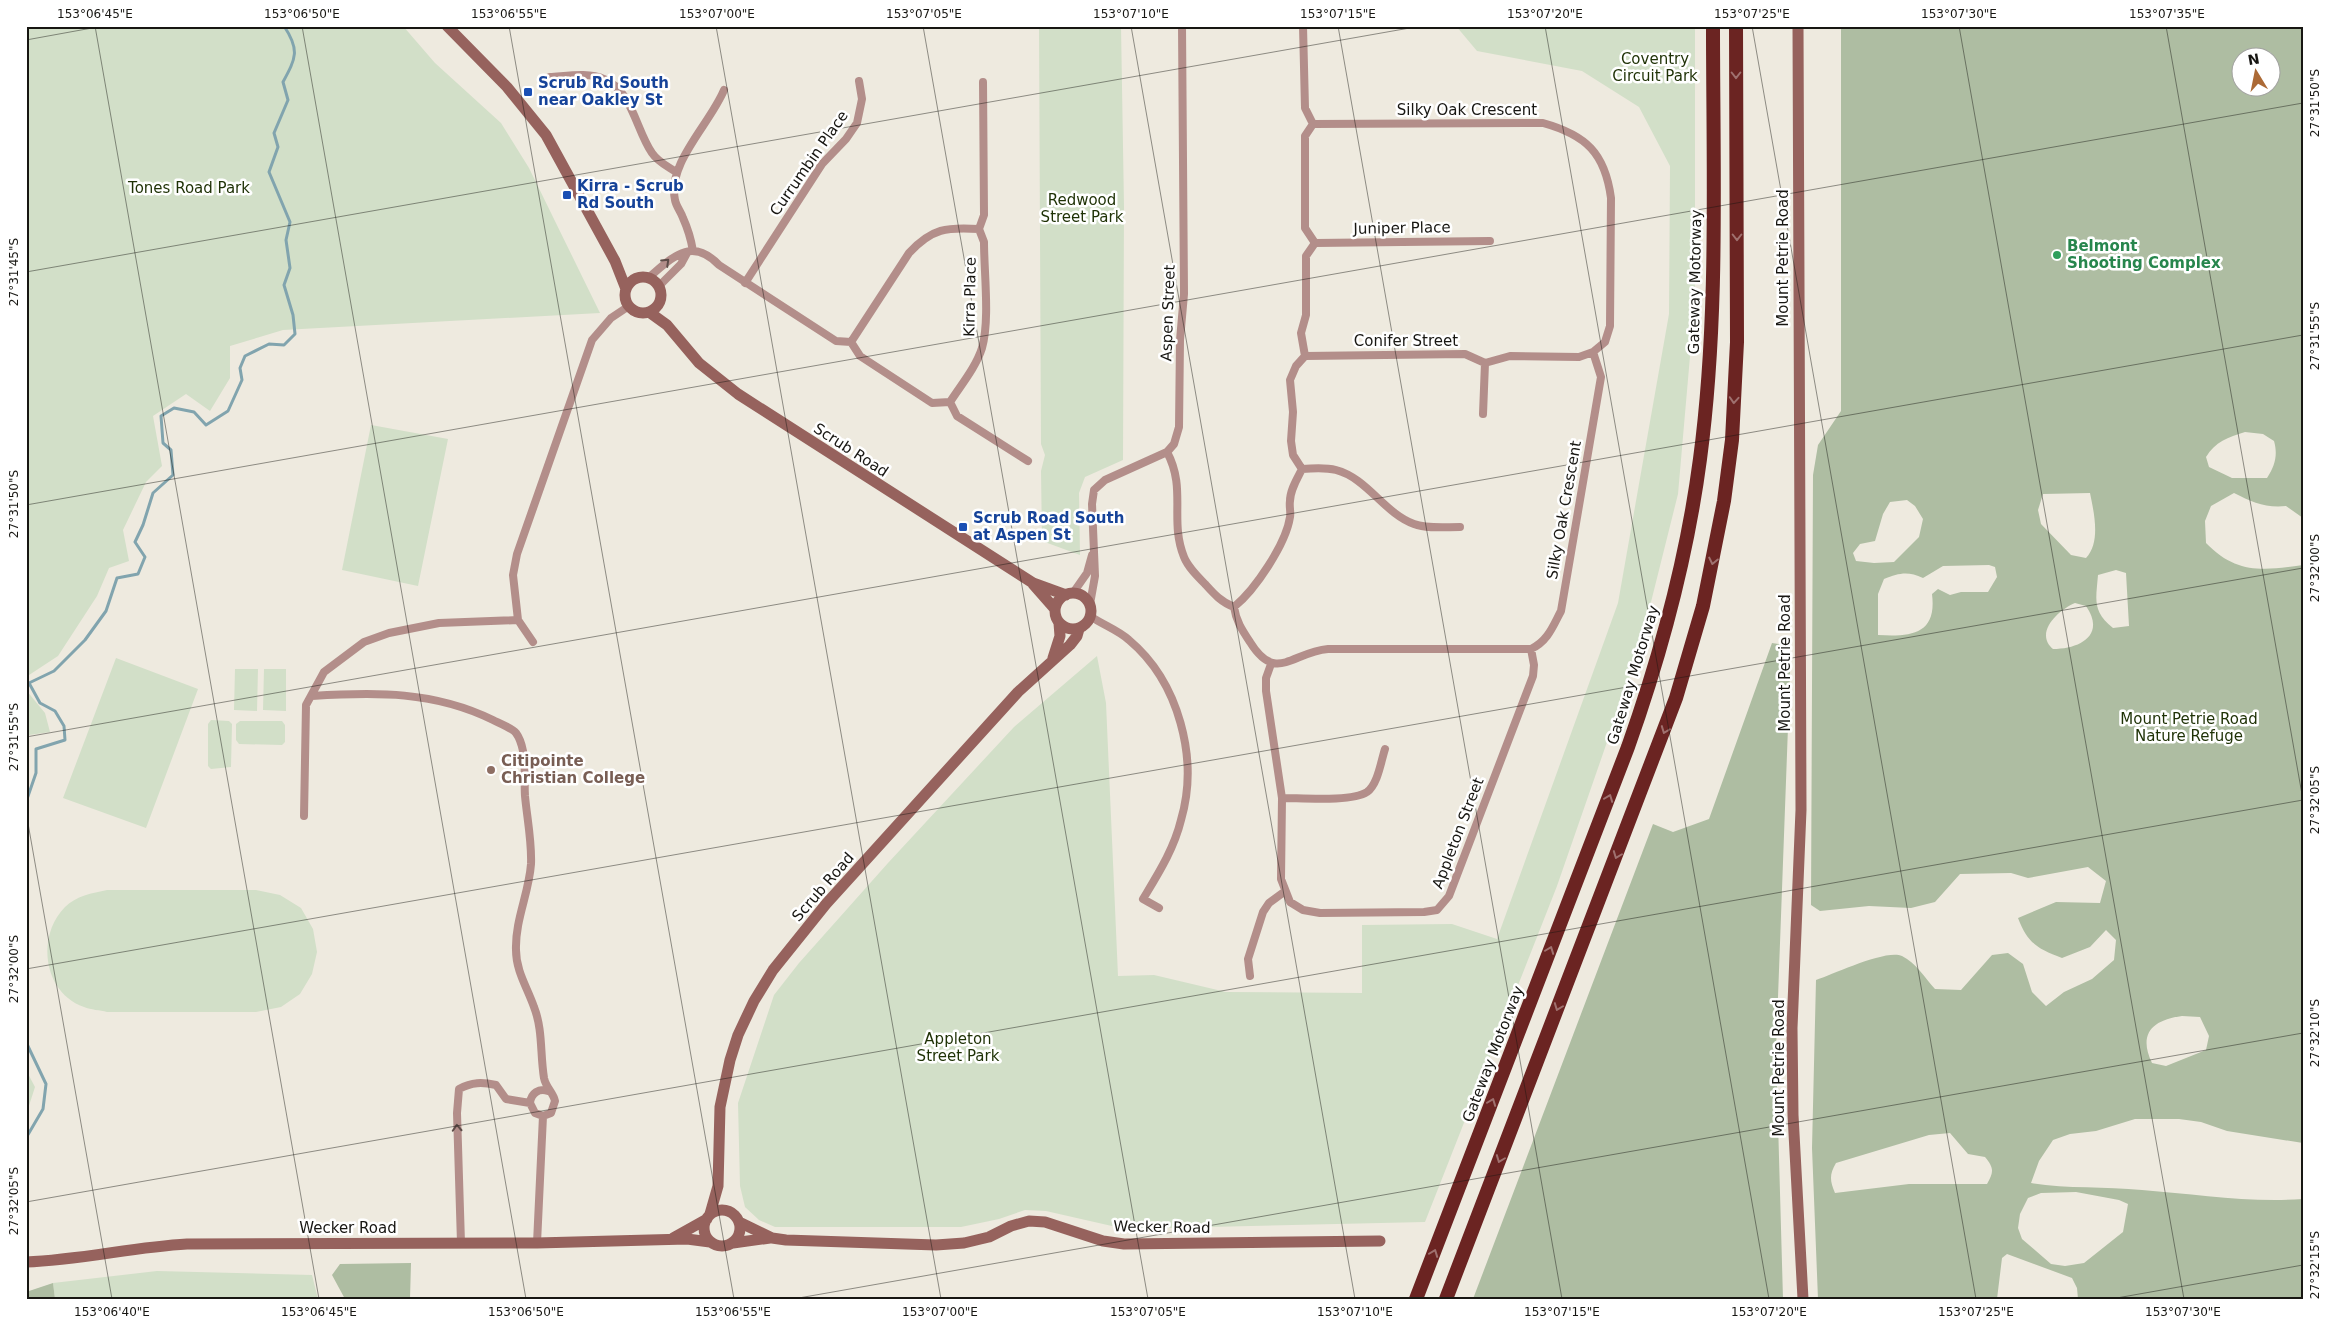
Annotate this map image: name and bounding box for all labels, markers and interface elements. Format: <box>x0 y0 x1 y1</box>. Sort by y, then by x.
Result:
text: 153°06'45"E <box>57 7 133 21</box>
text: 153°06'50"E <box>264 7 340 21</box>
text: 153°06'55"E <box>471 7 547 21</box>
text: 153°07'00"E <box>679 7 755 21</box>
text: 153°07'05"E <box>886 7 962 21</box>
text: 153°07'10"E <box>1093 7 1169 21</box>
text: 153°07'15"E <box>1300 7 1376 21</box>
text: 153°07'20"E <box>1507 7 1583 21</box>
text: 153°07'25"E <box>1714 7 1790 21</box>
text: 153°07'30"E <box>1921 7 1997 21</box>
text: 153°07'35"E <box>2129 7 2205 21</box>
north arrow <box>2232 48 2282 98</box>
park label: Coventry Circuit Park <box>1612 50 1698 85</box>
text: N <box>2247 50 2261 68</box>
text: 27°31'50"S <box>2308 69 2322 137</box>
one-way arrow <box>1731 72 1741 79</box>
place label: Scrub Rd South near Oakley St <box>538 74 669 109</box>
marker: Scrub Rd South near Oakley St <box>522 86 534 98</box>
street label: Silky Oak Crescent <box>1397 101 1537 119</box>
street label: Currumbin Place <box>766 107 852 219</box>
place label: Kirra - Scrub Rd South <box>577 177 684 212</box>
park label: Tones Road Park <box>127 179 250 197</box>
marker: Kirra - Scrub Rd South <box>561 189 573 201</box>
street label: Mount Petrie Road <box>1774 189 1792 327</box>
park label: Redwood Street Park <box>1041 191 1124 226</box>
street label: Gateway Motorway <box>1685 209 1705 355</box>
street label: Juniper Place <box>1352 218 1451 238</box>
one-way arrow <box>1732 234 1742 242</box>
place label: Belmont Shooting Complex <box>2067 237 2221 272</box>
text: 27°31'45"S <box>7 238 21 306</box>
marker: Belmont Shooting Complex <box>2051 249 2063 261</box>
street label: Kirra Place <box>960 257 980 337</box>
one-way arrow <box>660 259 669 268</box>
street label: Aspen Street <box>1157 264 1179 362</box>
text: 27°31'55"S <box>2308 302 2322 370</box>
street label: Conifer Street <box>1354 332 1458 350</box>
one-way arrow <box>1729 396 1740 404</box>
street label: Scrub Road <box>810 419 892 481</box>
street label: Silky Oak Crescent <box>1543 439 1585 581</box>
text: 27°31'50"S <box>7 470 21 538</box>
place label: Scrub Road South at Aspen St <box>973 509 1124 544</box>
marker: Scrub Road South at Aspen St <box>957 521 969 533</box>
text: 27°32'00"S <box>2308 534 2322 602</box>
one-way arrow <box>1708 556 1718 565</box>
street label: Mount Petrie Road <box>1776 594 1794 732</box>
street label: Gateway Motorway <box>1603 603 1663 747</box>
text: 27°31'55"S <box>7 703 21 771</box>
park label: Mount Petrie Road Nature Refuge <box>2120 710 2258 745</box>
one-way arrow <box>1661 725 1671 733</box>
place label: Citipointe Christian College <box>501 752 645 787</box>
marker: Citipointe Christian College <box>485 764 497 776</box>
text: 27°32'05"S <box>2308 766 2322 834</box>
street label: Appleton Street <box>1429 775 1488 891</box>
one-way arrow <box>1602 794 1613 803</box>
street label: Scrub Road <box>788 849 858 925</box>
one-way arrow <box>1613 851 1623 859</box>
text: 27°32'00"S <box>7 935 21 1003</box>
one-way arrow <box>1544 946 1554 955</box>
street label: Gateway Motorway <box>1459 983 1527 1125</box>
street label: Mount Petrie Road <box>1770 999 1788 1137</box>
text: 27°32'10"S <box>2308 999 2322 1067</box>
one-way arrow <box>1554 1002 1564 1011</box>
park label: Appleton Street Park <box>917 1030 1000 1065</box>
one-way arrow <box>1486 1098 1496 1106</box>
one-way arrow <box>452 1124 463 1132</box>
one-way arrow <box>1496 1154 1506 1163</box>
text: 27°32'05"S <box>7 1167 21 1235</box>
street label: Wecker Road <box>1113 1217 1211 1237</box>
street label: Wecker Road <box>299 1219 397 1237</box>
text: 27°32'15"S <box>2308 1231 2322 1299</box>
one-way arrow <box>1427 1249 1438 1258</box>
text: 153°06'40"E <box>74 1305 150 1319</box>
text: 153°06'45"E <box>281 1305 357 1319</box>
text: 153°06'50"E <box>488 1305 564 1319</box>
text: 153°06'55"E <box>695 1305 771 1319</box>
text: 153°07'00"E <box>902 1305 978 1319</box>
text: 153°07'05"E <box>1110 1305 1186 1319</box>
text: 153°07'10"E <box>1317 1305 1393 1319</box>
text: 153°07'15"E <box>1524 1305 1600 1319</box>
text: 153°07'20"E <box>1731 1305 1807 1319</box>
text: 153°07'25"E <box>1938 1305 2014 1319</box>
text: 153°07'30"E <box>2145 1305 2221 1319</box>

